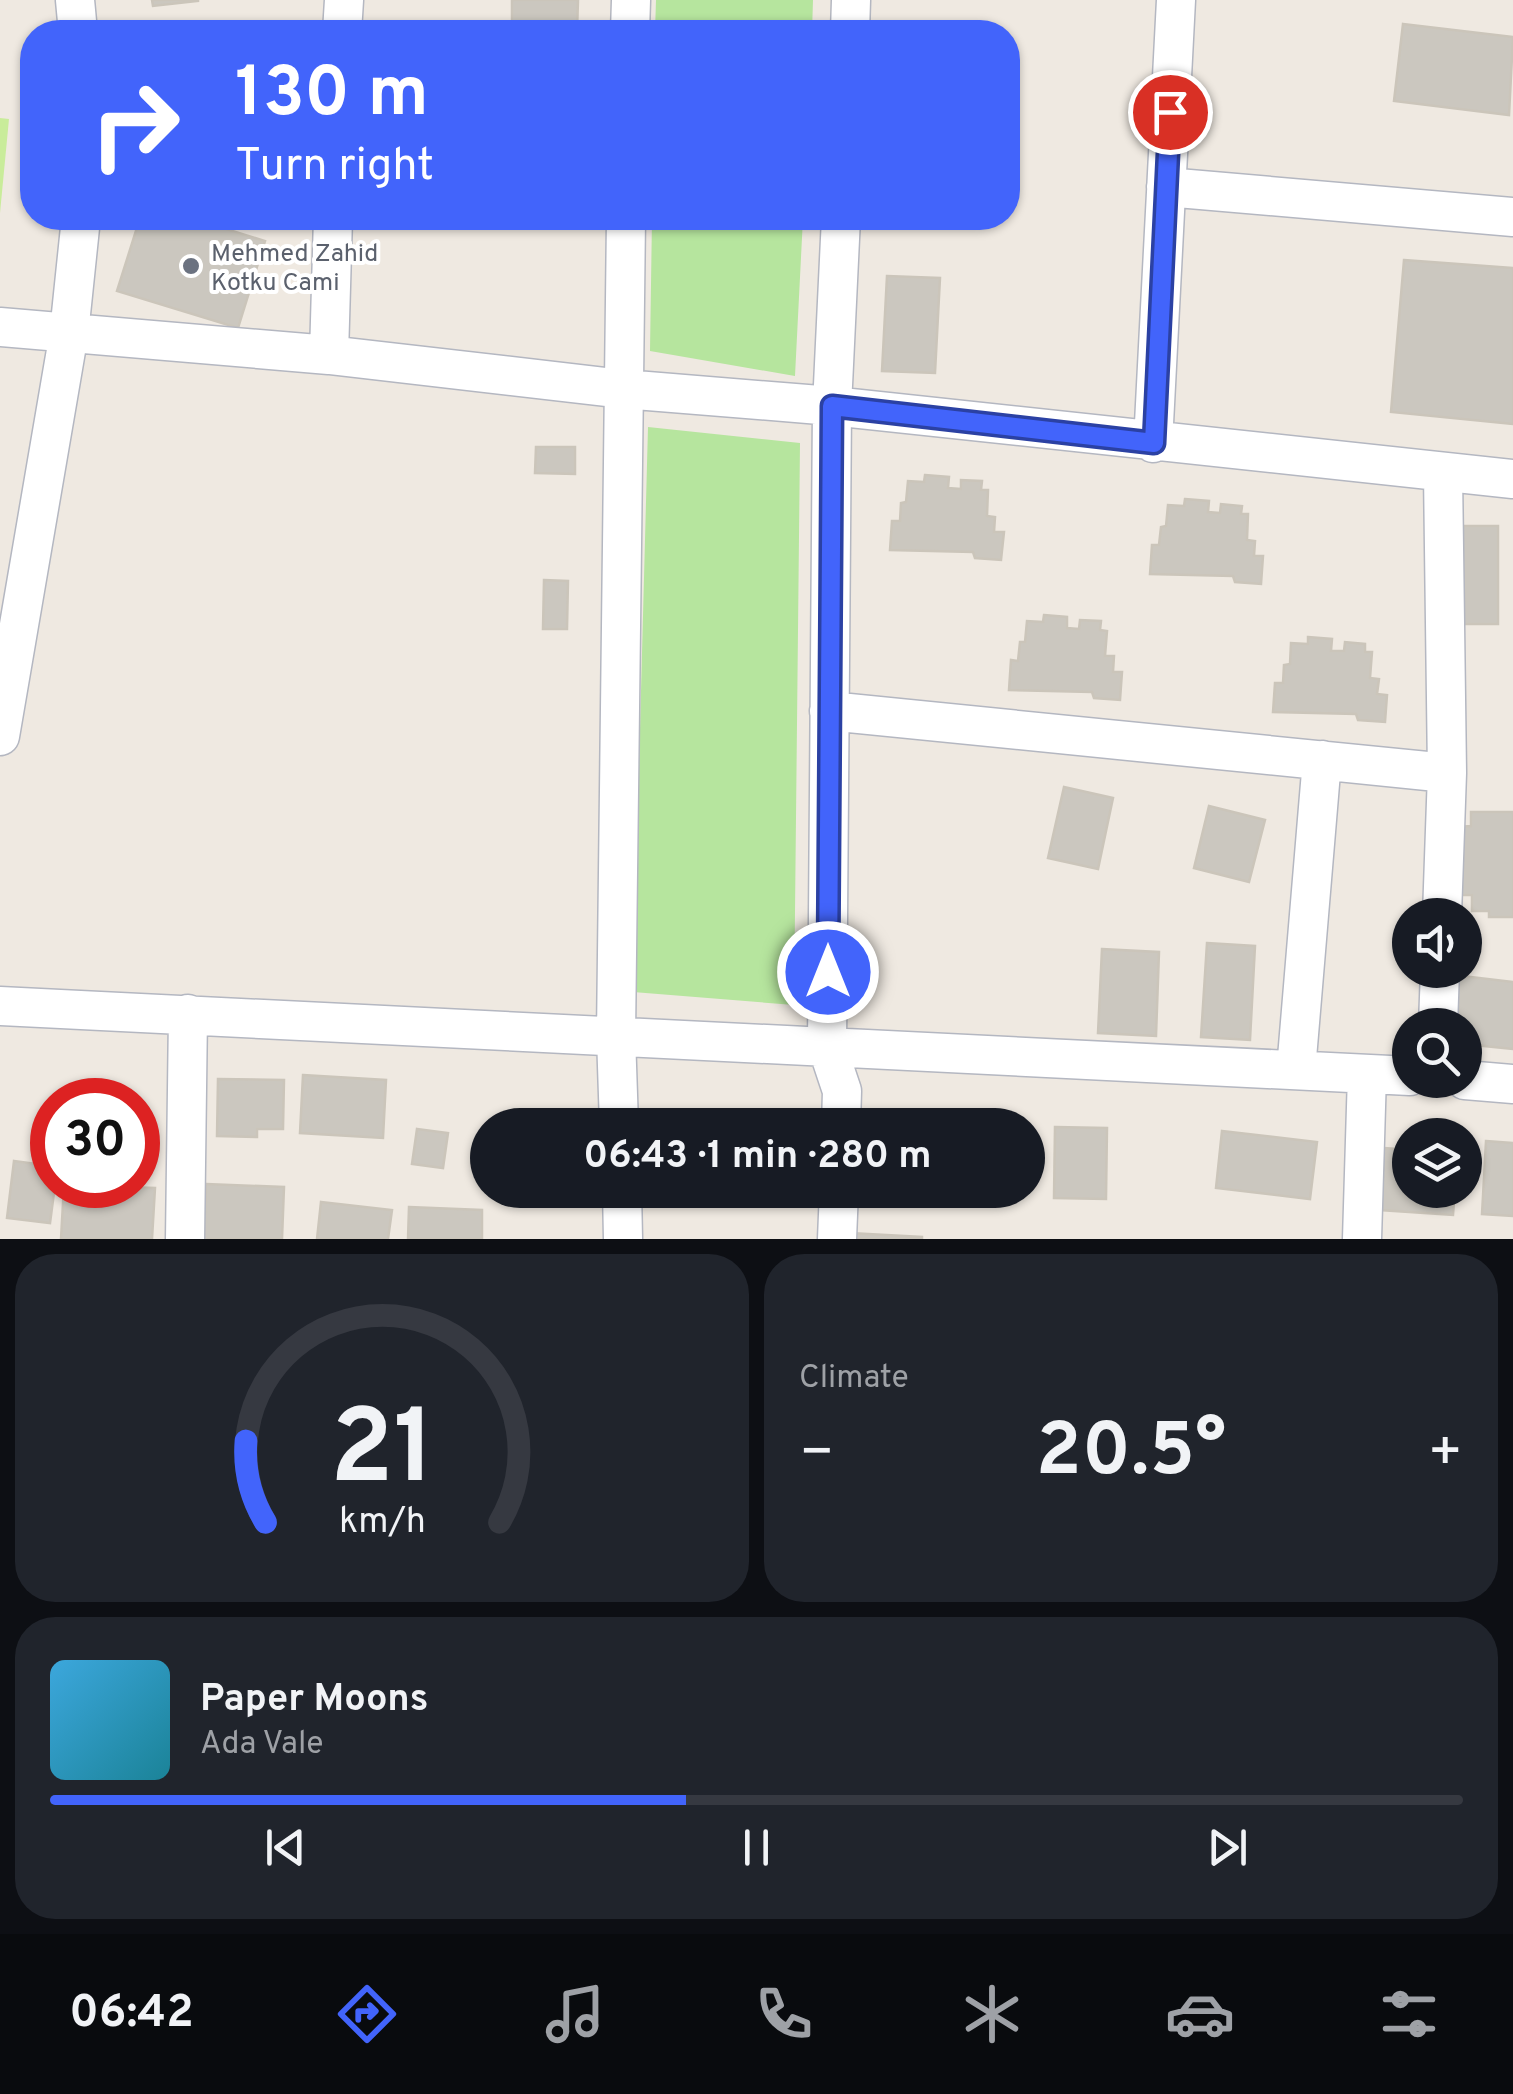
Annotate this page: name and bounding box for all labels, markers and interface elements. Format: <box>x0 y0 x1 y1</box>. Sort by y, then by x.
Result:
text: 130 m <box>235 52 429 141</box>
icon: right <box>70 60 200 190</box>
pin <box>1128 70 1213 155</box>
icon: arrive <box>1143 85 1198 140</box>
text: Turn right <box>235 139 434 196</box>
place label: Mehmed Zahid Kotku Cami <box>211 239 378 300</box>
marker: Mehmed Zahid Kotku Cami <box>180 255 202 277</box>
map controls <box>1392 898 1482 1208</box>
button: sound <box>1392 898 1482 988</box>
position arrow <box>776 920 880 1024</box>
button: search <box>1392 1008 1482 1098</box>
speed limit sign: 30 <box>30 1078 160 1208</box>
button: layers <box>1392 1118 1482 1208</box>
text: 06:43 · 1 min · 280 m <box>583 1133 932 1182</box>
text: Climate <box>799 1359 909 1399</box>
text: 21 <box>329 1388 435 1520</box>
text: 20.5° <box>1036 1407 1226 1502</box>
text: − <box>799 1420 834 1490</box>
text: + <box>1428 1420 1463 1490</box>
text: km/h <box>339 1500 425 1546</box>
text: Paper Moons <box>200 1676 429 1725</box>
text: Ada Vale <box>200 1725 324 1765</box>
icon: previous <box>258 1820 313 1875</box>
icon: pause <box>729 1820 784 1875</box>
icon: next <box>1200 1820 1255 1875</box>
icon: directions <box>332 1979 402 2049</box>
icon: music <box>540 1979 610 2049</box>
icon: phone <box>749 1979 819 2049</box>
icon: climate <box>957 1979 1027 2049</box>
icon: car <box>1165 1979 1235 2049</box>
icon: filters <box>1374 1979 1444 2049</box>
text: 06:42 <box>69 1986 194 2043</box>

